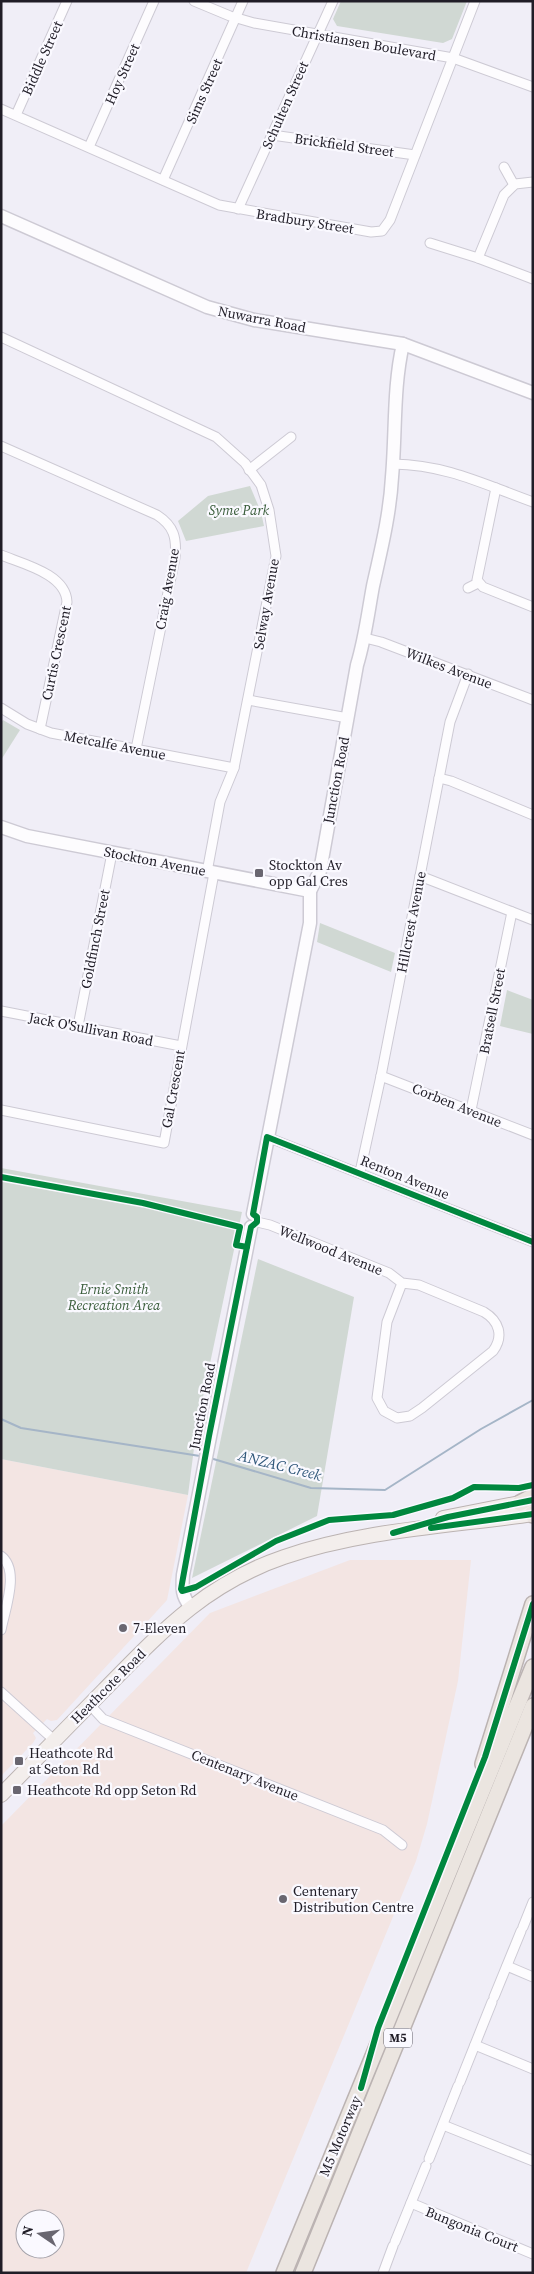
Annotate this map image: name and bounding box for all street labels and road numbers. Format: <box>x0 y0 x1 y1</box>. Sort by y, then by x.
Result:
street label: Biddle Street <box>17 17 68 98</box>
street label: Christiansen Boulevard <box>290 20 438 66</box>
street label: Hoy Street <box>100 40 145 108</box>
street label: Sims Street <box>181 55 227 127</box>
street label: Schulten Street <box>257 58 313 152</box>
street label: Brickfield Street <box>293 128 395 162</box>
street label: Bradbury Street <box>255 203 356 239</box>
street label: Nuwarra Road <box>216 301 308 337</box>
street label: Craig Avenue <box>150 547 184 631</box>
street label: Selway Avenue <box>248 557 284 651</box>
street label: Curtis Crescent <box>36 604 76 702</box>
street label: Wilkes Avenue <box>403 642 495 694</box>
street label: Metcalfe Avenue <box>62 725 168 765</box>
street label: Junction Road <box>318 735 354 826</box>
street label: Stockton Avenue <box>102 841 208 881</box>
street label: Hillcrest Avenue <box>391 869 431 975</box>
street label: Goldfinch Street <box>76 887 115 990</box>
street label: Bratsell Street <box>474 966 510 1056</box>
street label: Jack O'Sullivan Road <box>26 1007 155 1051</box>
street label: Gal Crescent <box>156 1048 190 1130</box>
street label: Corben Avenue <box>409 1078 505 1132</box>
street label: Renton Avenue <box>357 1150 453 1204</box>
street label: Wellwood Avenue <box>276 1220 386 1280</box>
street label: Junction Road <box>184 1361 220 1452</box>
street label: Heathcote Road <box>66 1644 150 1728</box>
street label: Centenary Avenue <box>188 1744 302 1806</box>
road number: M5 <box>384 2029 412 2048</box>
street label: M5 Motorway <box>314 2092 366 2179</box>
street label: Bungonia Court <box>423 2201 522 2257</box>

